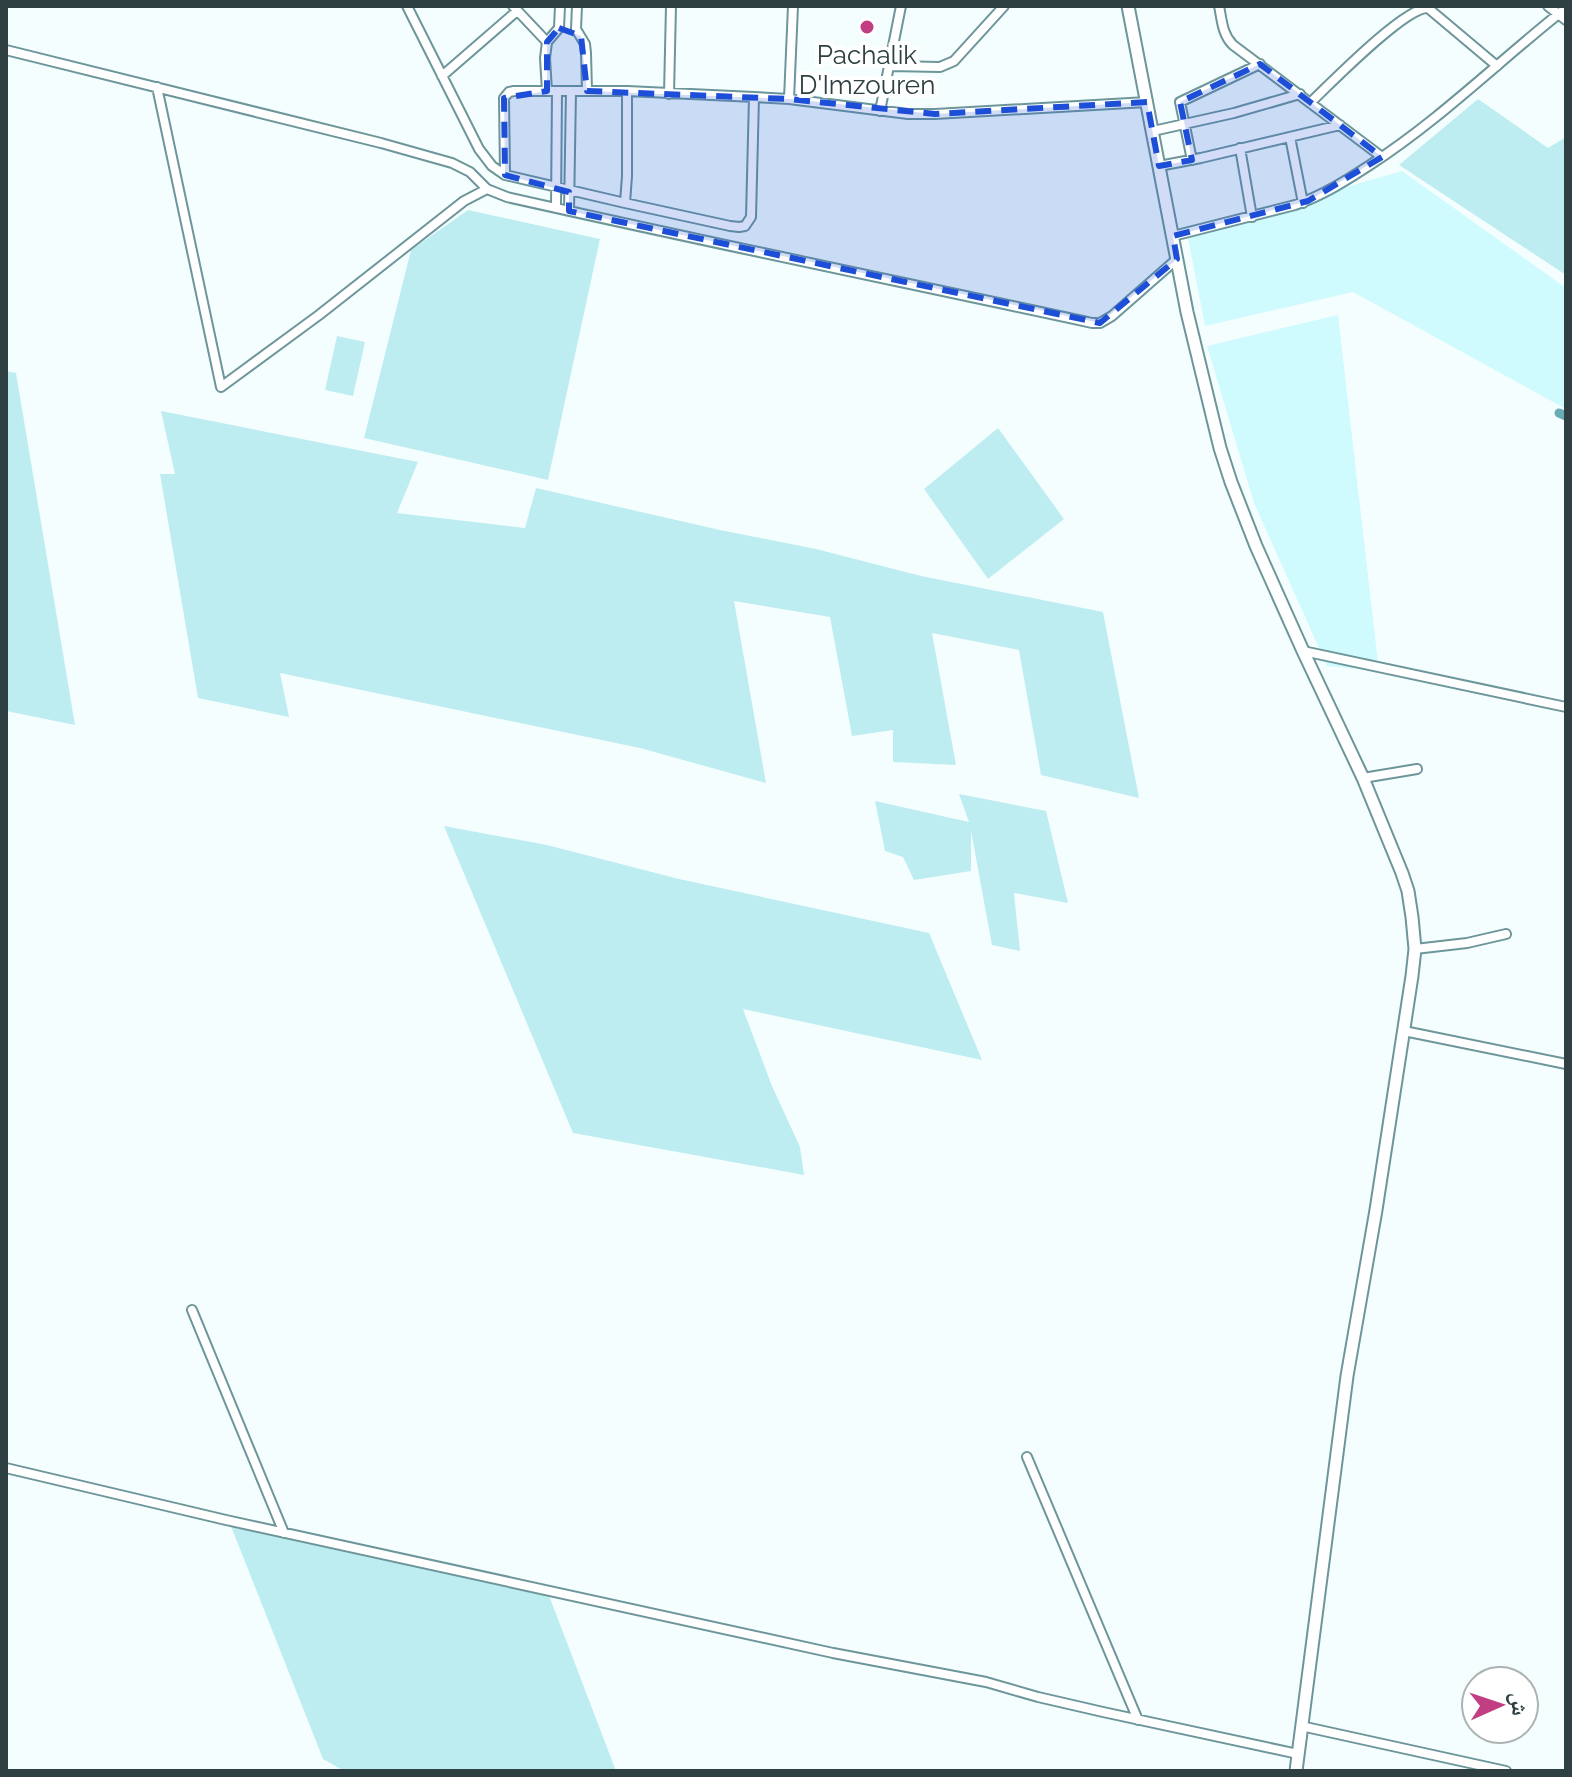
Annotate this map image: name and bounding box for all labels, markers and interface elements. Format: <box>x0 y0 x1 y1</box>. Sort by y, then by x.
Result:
marker: Pachalik D'Imzouren <box>858 18 876 36</box>
place label: Pachalik D'Imzouren <box>799 40 935 100</box>
north arrow <box>1460 1665 1540 1745</box>
text: ش <box>1505 1692 1534 1716</box>

